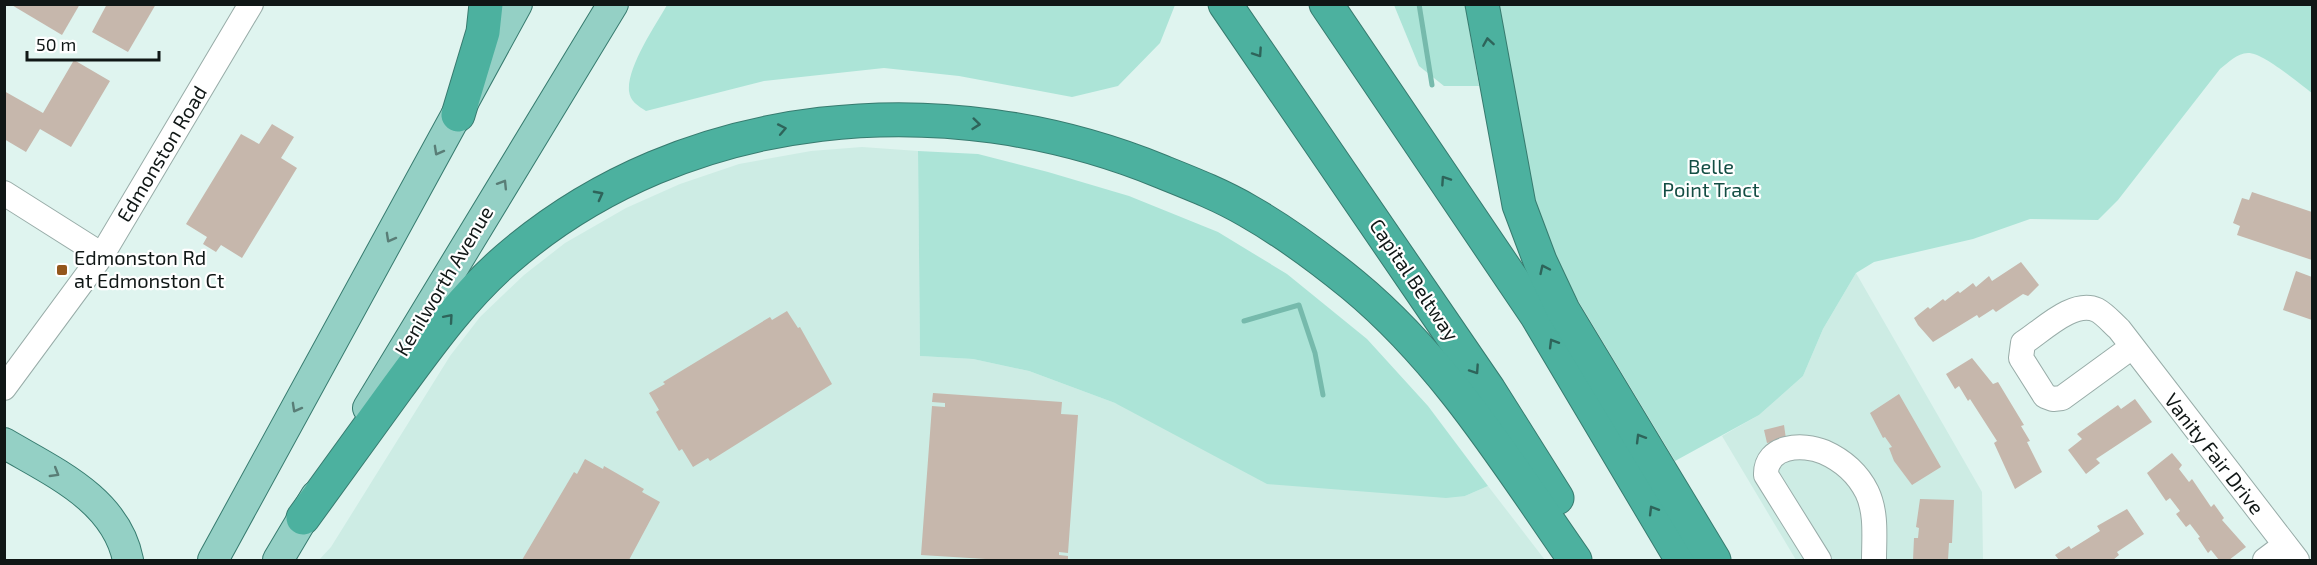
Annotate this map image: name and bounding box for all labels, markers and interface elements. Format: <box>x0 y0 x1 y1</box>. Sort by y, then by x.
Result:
scale bar <box>27 24 159 62</box>
text: 50 m <box>36 33 76 55</box>
one-way arrow <box>1483 38 1495 47</box>
one-way arrow <box>1251 46 1262 57</box>
street label: Edmonston Road <box>111 81 211 226</box>
one-way arrow <box>971 117 980 129</box>
one-way arrow <box>776 123 786 136</box>
one-way arrow <box>434 144 445 155</box>
park label: Belle Point Tract <box>1662 154 1760 201</box>
one-way arrow <box>1441 176 1452 187</box>
one-way arrow <box>495 180 507 190</box>
one-way arrow <box>593 191 603 202</box>
street label: Kenilworth Avenue <box>389 201 497 360</box>
street label: Capital Beltway <box>1365 214 1465 345</box>
one-way arrow <box>386 231 397 242</box>
place label: Edmonston Rd at Edmonston Ct <box>74 245 225 292</box>
marker: Edmonston Rd at Edmonston Ct <box>55 263 69 277</box>
one-way arrow <box>1539 264 1551 275</box>
one-way arrow <box>442 314 453 325</box>
one-way arrow <box>1548 339 1560 349</box>
one-way arrow <box>1468 363 1479 374</box>
street label: Vanity Fair Drive <box>2160 388 2270 519</box>
one-way arrow <box>292 402 303 413</box>
one-way arrow <box>1636 434 1648 444</box>
one-way arrow <box>48 466 59 477</box>
one-way arrow <box>1648 506 1660 516</box>

